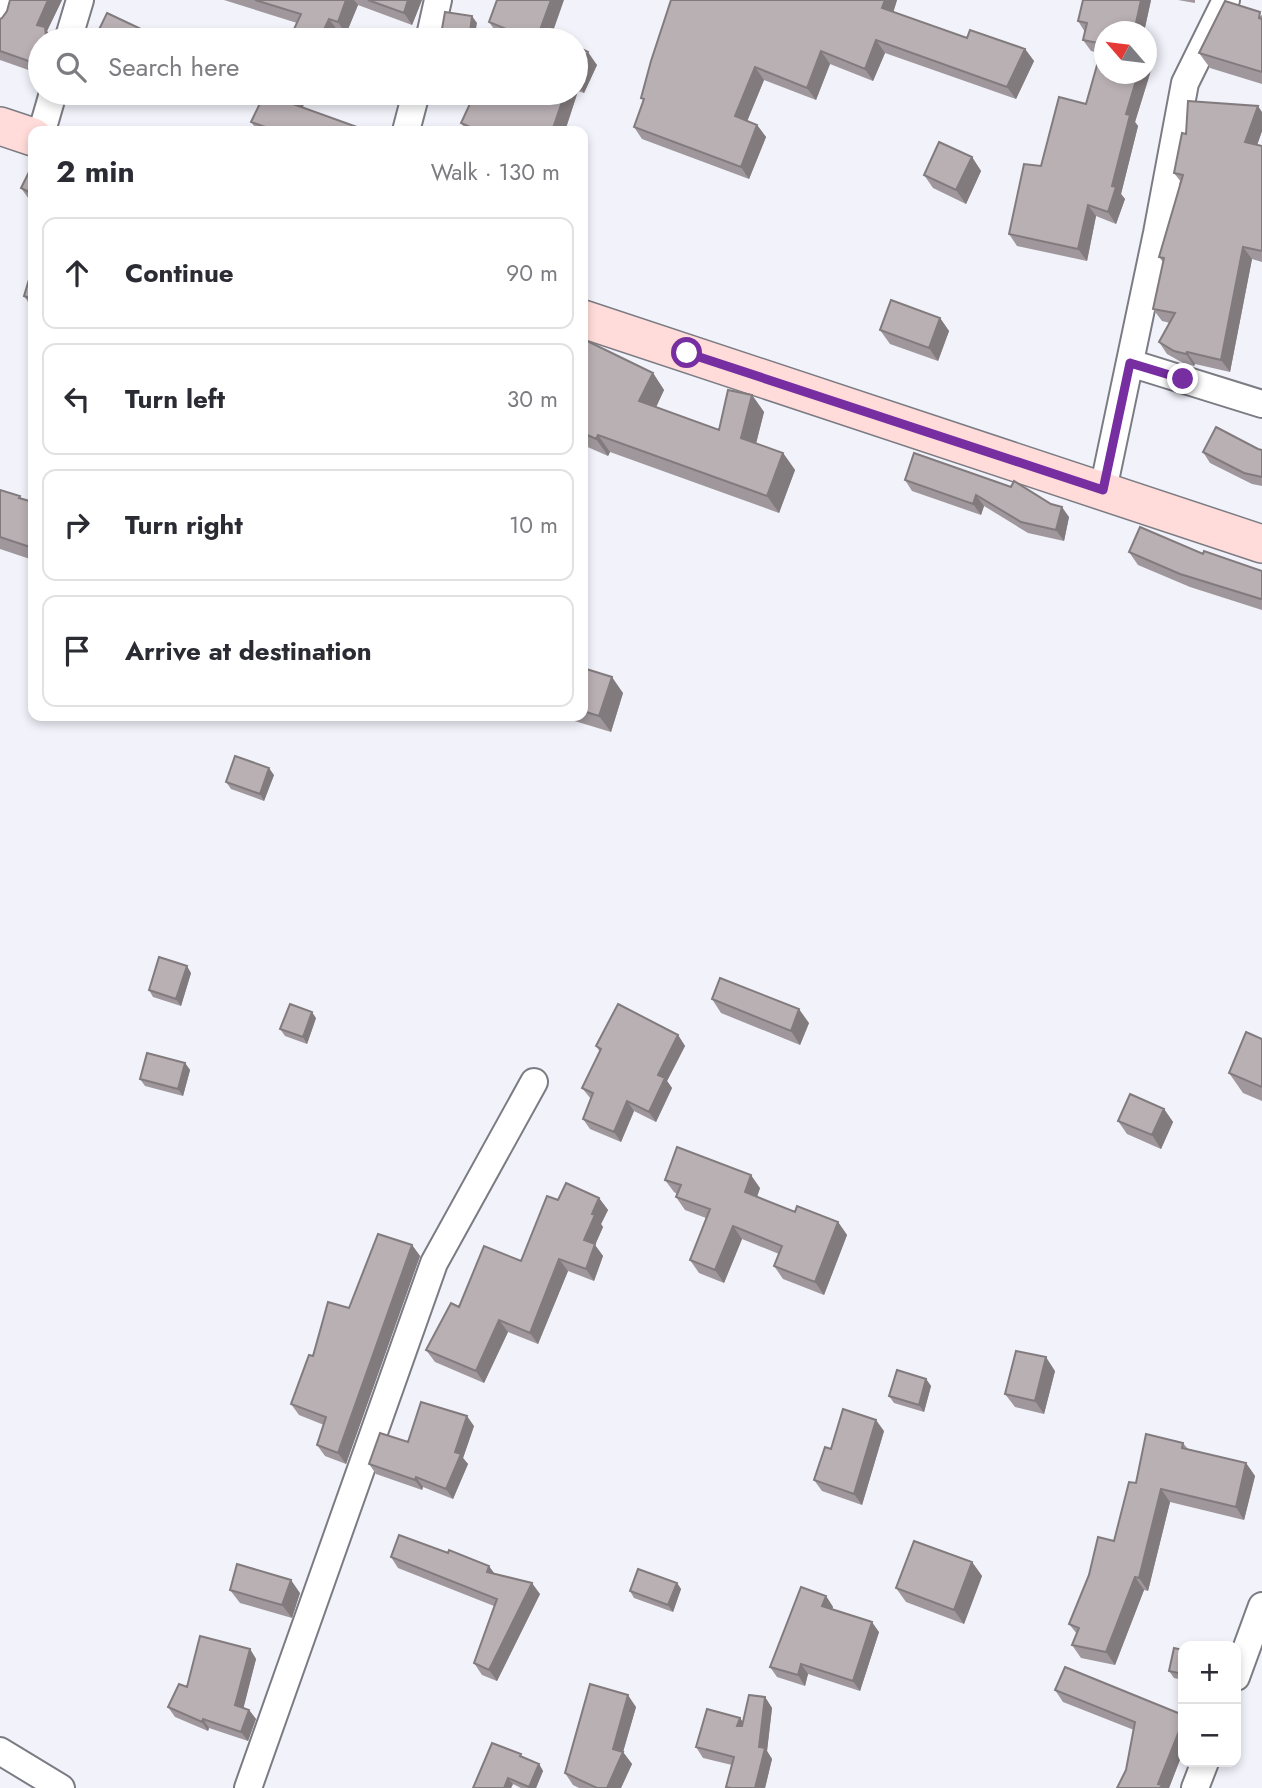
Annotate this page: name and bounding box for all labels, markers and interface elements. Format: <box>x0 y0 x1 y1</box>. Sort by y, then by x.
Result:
north arrow <box>1094 21 1157 84</box>
search box <box>28 28 588 105</box>
icon: search <box>52 48 90 86</box>
text: Search here <box>108 48 240 86</box>
text: 2 min <box>56 150 135 193</box>
text: Walk · 130 m <box>431 155 560 189</box>
icon: ahead <box>58 254 96 292</box>
text: Continue <box>125 254 234 292</box>
text: 90 m <box>506 256 558 290</box>
route start <box>671 337 702 368</box>
route end <box>1167 363 1198 394</box>
icon: left <box>58 380 96 418</box>
text: Turn left <box>125 380 225 418</box>
text: 30 m <box>507 382 558 416</box>
icon: right <box>58 506 96 544</box>
text: Turn right <box>125 506 243 544</box>
text: 10 m <box>509 508 558 542</box>
icon: arrive <box>58 632 96 670</box>
text: Arrive at destination <box>125 632 372 670</box>
map controls <box>1178 1641 1241 1767</box>
button: + <box>1178 1641 1241 1704</box>
button: − <box>1178 1704 1241 1767</box>

